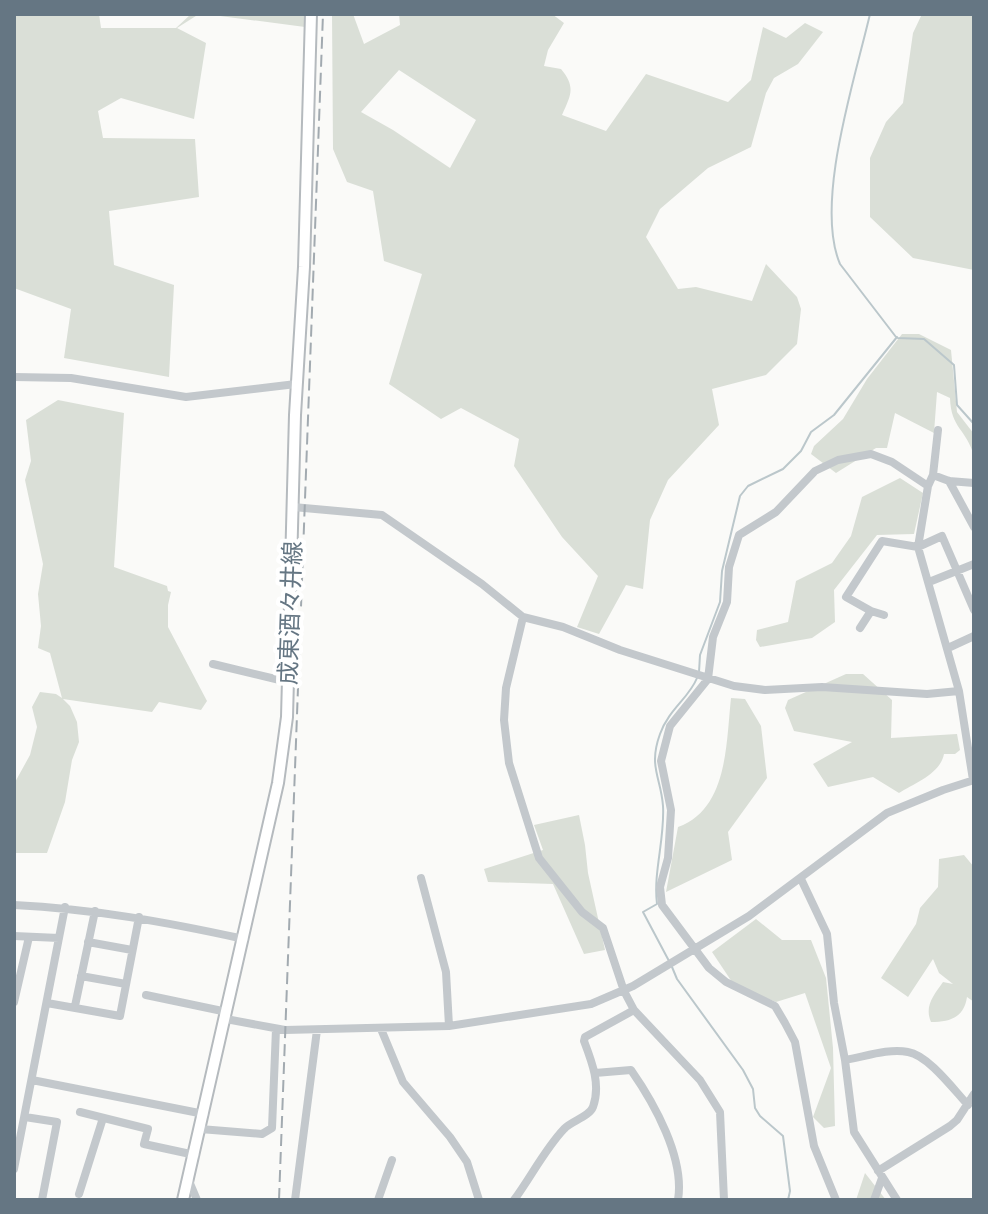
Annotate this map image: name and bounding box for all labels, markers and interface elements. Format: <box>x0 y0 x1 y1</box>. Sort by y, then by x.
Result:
street label: 成東酒々井線 <box>272 541 308 685</box>

